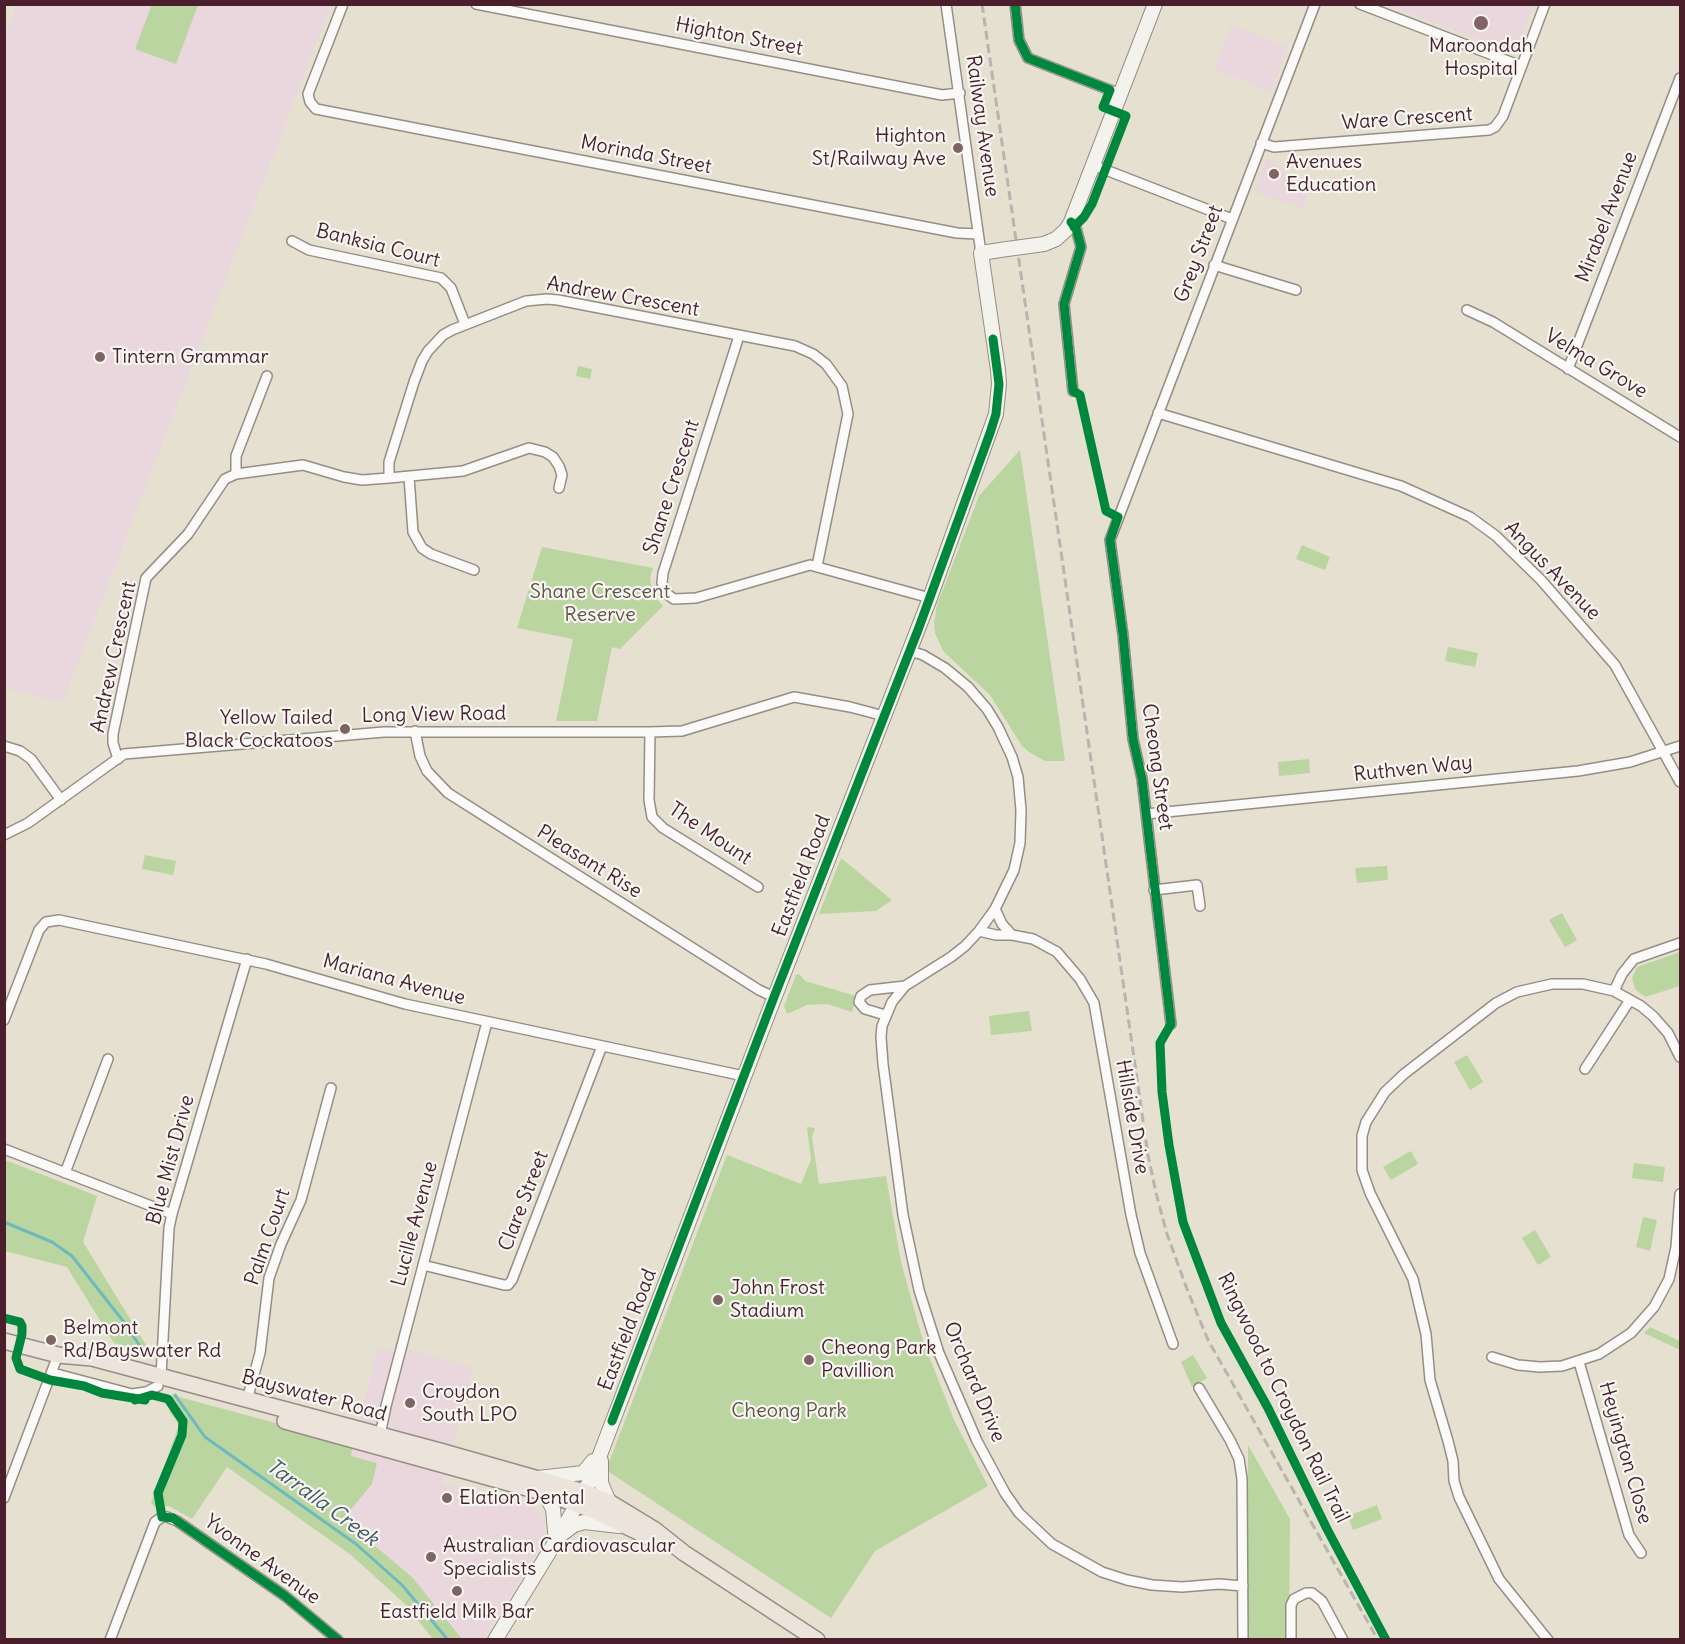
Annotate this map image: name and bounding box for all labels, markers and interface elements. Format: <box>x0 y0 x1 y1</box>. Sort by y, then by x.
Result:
street label: Highton Street <box>673 13 805 61</box>
marker: Maroondah Hospital <box>1472 14 1490 32</box>
place label: Maroondah Hospital <box>1429 34 1533 81</box>
street label: Railway Avenue <box>960 53 1004 199</box>
street label: Ware Crescent <box>1341 102 1473 136</box>
place label: Highton St/Railway Ave <box>812 124 946 171</box>
street label: Morinda Street <box>579 131 713 179</box>
marker: Highton St/Railway Ave <box>951 141 965 155</box>
street label: Mirabel Avenue <box>1571 148 1643 286</box>
place label: Avenues Education <box>1286 150 1376 197</box>
marker: Avenues Education <box>1267 167 1281 181</box>
street label: Grey Street <box>1169 202 1229 306</box>
street label: Banksia Court <box>314 219 442 273</box>
street label: Andrew Crescent <box>545 272 701 322</box>
street label: Velma Grove <box>1541 324 1651 404</box>
place label: Tintern Grammar <box>112 345 269 369</box>
marker: Tintern Grammar <box>93 350 107 364</box>
street label: Shane Crescent <box>639 417 705 557</box>
street label: Angus Avenue <box>1499 517 1605 625</box>
street label: Andrew Crescent <box>86 579 142 735</box>
park label: Shane Crescent Reserve <box>530 580 670 627</box>
street label: Long View Road <box>362 702 506 728</box>
street label: Cheong Street <box>1136 702 1178 832</box>
place label: Yellow Tailed Black Cockatoos <box>185 706 333 753</box>
marker: Yellow Tailed Black Cockatoos <box>338 722 352 736</box>
street label: Ruthven Way <box>1352 751 1474 787</box>
street label: The Mount <box>664 798 756 870</box>
street label: Eastfield Road <box>768 812 836 940</box>
street label: Pleasant Rise <box>532 820 646 904</box>
street label: Mariana Avenue <box>320 949 468 1011</box>
street label: Hillside Drive <box>1110 1058 1154 1176</box>
street label: Blue Mist Drive <box>142 1093 200 1227</box>
street label: Clare Street <box>494 1147 554 1255</box>
street label: Lucille Avenue <box>387 1159 443 1289</box>
street label: Palm Court <box>240 1186 296 1288</box>
street label: Eastfield Road <box>594 1266 662 1394</box>
street label: Ringwood to Croydon Rail Trail <box>1212 1269 1354 1527</box>
place label: John Frost Stadium <box>730 1276 825 1323</box>
marker: John Frost Stadium <box>711 1293 725 1307</box>
place label: Belmont Rd/Bayswater Rd <box>63 1316 221 1363</box>
street label: Orchard Drive <box>938 1318 1010 1446</box>
marker: Belmont Rd/Bayswater Rd <box>44 1333 58 1347</box>
place label: Cheong Park Pavillion <box>821 1336 937 1383</box>
marker: Cheong Park Pavillion <box>802 1353 816 1367</box>
street label: Bayswater Road <box>239 1365 389 1427</box>
street label: Heyington Close <box>1593 1379 1657 1527</box>
place label: Croydon South LPO <box>422 1380 517 1427</box>
marker: Croydon South LPO <box>403 1396 417 1410</box>
park label: Cheong Park <box>731 1399 847 1423</box>
water label: Tarralla Creek <box>261 1454 383 1552</box>
place label: Elation Dental <box>459 1486 584 1510</box>
marker: Elation Dental <box>440 1491 454 1505</box>
street label: Yvonne Avenue <box>199 1510 325 1610</box>
place label: Australian Cardiovascular Specialists <box>443 1534 675 1581</box>
marker: Australian Cardiovascular Specialists <box>424 1550 438 1564</box>
marker: Eastfield Milk Bar <box>450 1584 464 1598</box>
place label: Eastfield Milk Bar <box>380 1600 534 1624</box>

